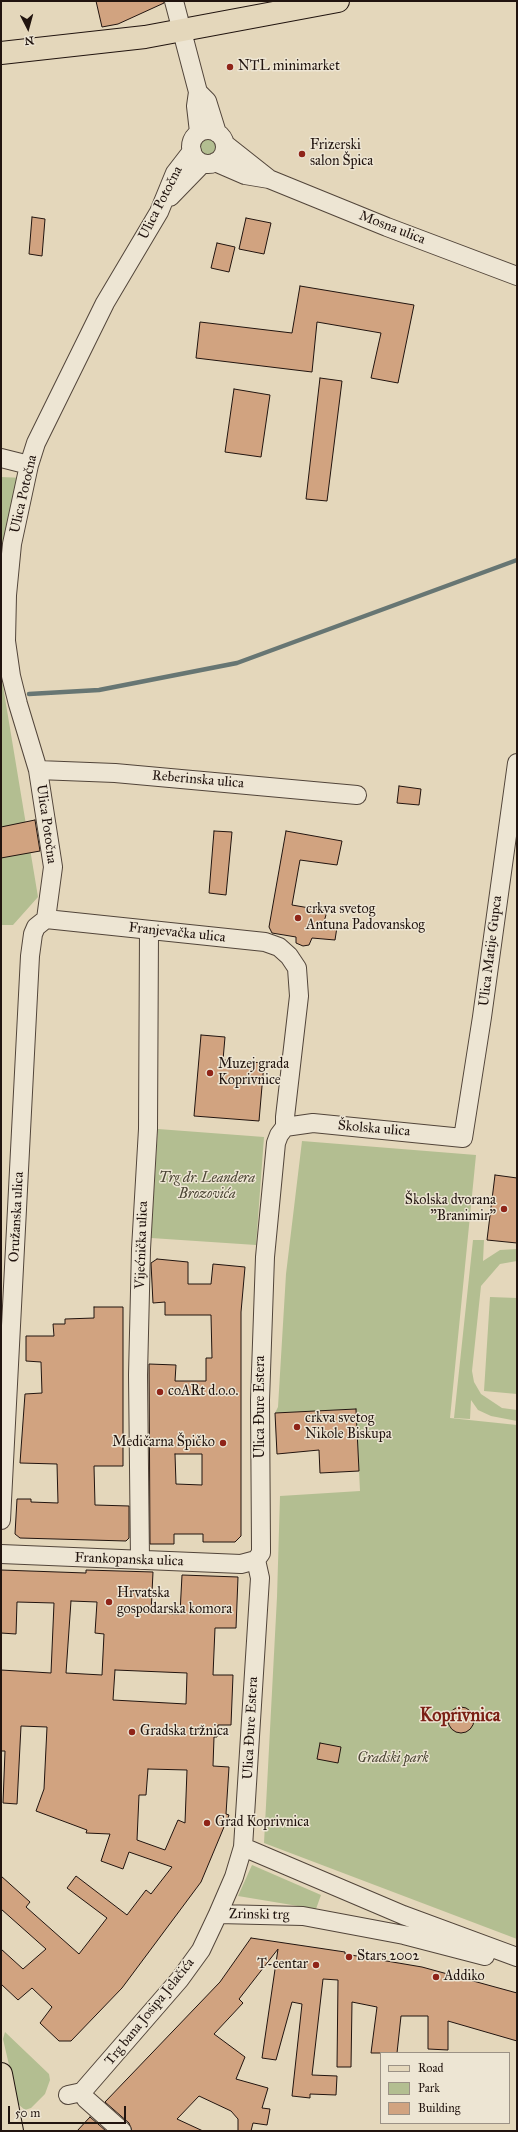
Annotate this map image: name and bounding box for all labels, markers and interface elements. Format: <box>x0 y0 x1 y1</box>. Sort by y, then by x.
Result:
north arrow <box>8 8 48 48</box>
text: N <box>24 33 35 47</box>
place label: NTL minimarket <box>238 59 340 75</box>
marker: NTL minimarket <box>225 62 235 72</box>
place label: Frizerski salon Špica <box>310 138 373 170</box>
marker: Frizerski salon Špica <box>297 149 307 159</box>
street label: Ulica Potočna <box>135 164 187 242</box>
street label: Mosna ulica <box>356 208 428 248</box>
street label: Ulica Potočna <box>7 453 41 535</box>
street label: Reberinska ulica <box>151 768 245 792</box>
street label: Ulica Potočna <box>32 783 60 865</box>
street label: Ulica Matije Gupca <box>476 895 506 1007</box>
place label: crkva svetog Antuna Padovanskog <box>306 902 425 934</box>
marker: crkva svetog Antuna Padovanskog <box>293 913 303 923</box>
street label: Franjevačka ulica <box>128 920 226 946</box>
place label: Muzej grada Koprivnice <box>218 1057 289 1090</box>
marker: Muzej grada Koprivnice <box>205 1068 215 1078</box>
street label: Školska ulica <box>337 1117 411 1141</box>
street label: Oružanska ulica <box>6 1171 28 1263</box>
park label: Trg dr. Leandera Brozovića <box>159 1171 255 1204</box>
place label: Školska dvorana "Branimir" <box>405 1193 496 1226</box>
street label: Vijećnička ulica <box>132 1201 152 1289</box>
marker: Školska dvorana "Branimir" <box>499 1204 509 1214</box>
street label: Ulica Đure Estera <box>253 1355 269 1459</box>
place label: coARt d.o.o. <box>168 1384 238 1400</box>
marker: coARt d.o.o. <box>155 1387 165 1397</box>
place label: crkva svetog Nikole Biskupa <box>305 1411 392 1444</box>
marker: crkva svetog Nikole Biskupa <box>292 1422 302 1432</box>
place label: Medičarna Špičko <box>112 1435 215 1451</box>
marker: Medičarna Špičko <box>218 1438 228 1448</box>
street label: Frankopanska ulica <box>74 1550 184 1570</box>
place label: Hrvatska gospodarska komora <box>117 1586 232 1618</box>
marker: Hrvatska gospodarska komora <box>104 1597 114 1607</box>
street label: Ulica Đure Estera <box>240 1676 262 1780</box>
district label: Koprivnica <box>420 1706 500 1728</box>
place label: Gradska tržnica <box>140 1724 229 1740</box>
marker: Gradska tržnica <box>127 1727 137 1737</box>
park label: Gradski park <box>357 1751 429 1767</box>
place label: Grad Koprivnica <box>215 1815 309 1831</box>
marker: Grad Koprivnica <box>202 1818 212 1828</box>
street label: Zrinski trg <box>229 1906 289 1924</box>
place label: Stars 2002 <box>357 1949 419 1965</box>
marker: Stars 2002 <box>344 1952 354 1962</box>
street label: Trg bana Josipa Jelačića <box>102 1955 198 2069</box>
place label: T-centar <box>257 1957 308 1973</box>
marker: T-centar <box>311 1960 321 1970</box>
place label: Addiko <box>444 1969 485 1985</box>
marker: Addiko <box>431 1972 441 1982</box>
legend <box>380 2052 510 2124</box>
text: Road <box>418 2061 444 2075</box>
text: Park <box>418 2081 440 2095</box>
scale bar <box>10 2098 128 2124</box>
text: Building <box>418 2101 460 2115</box>
text: 50 m <box>15 2106 40 2120</box>

